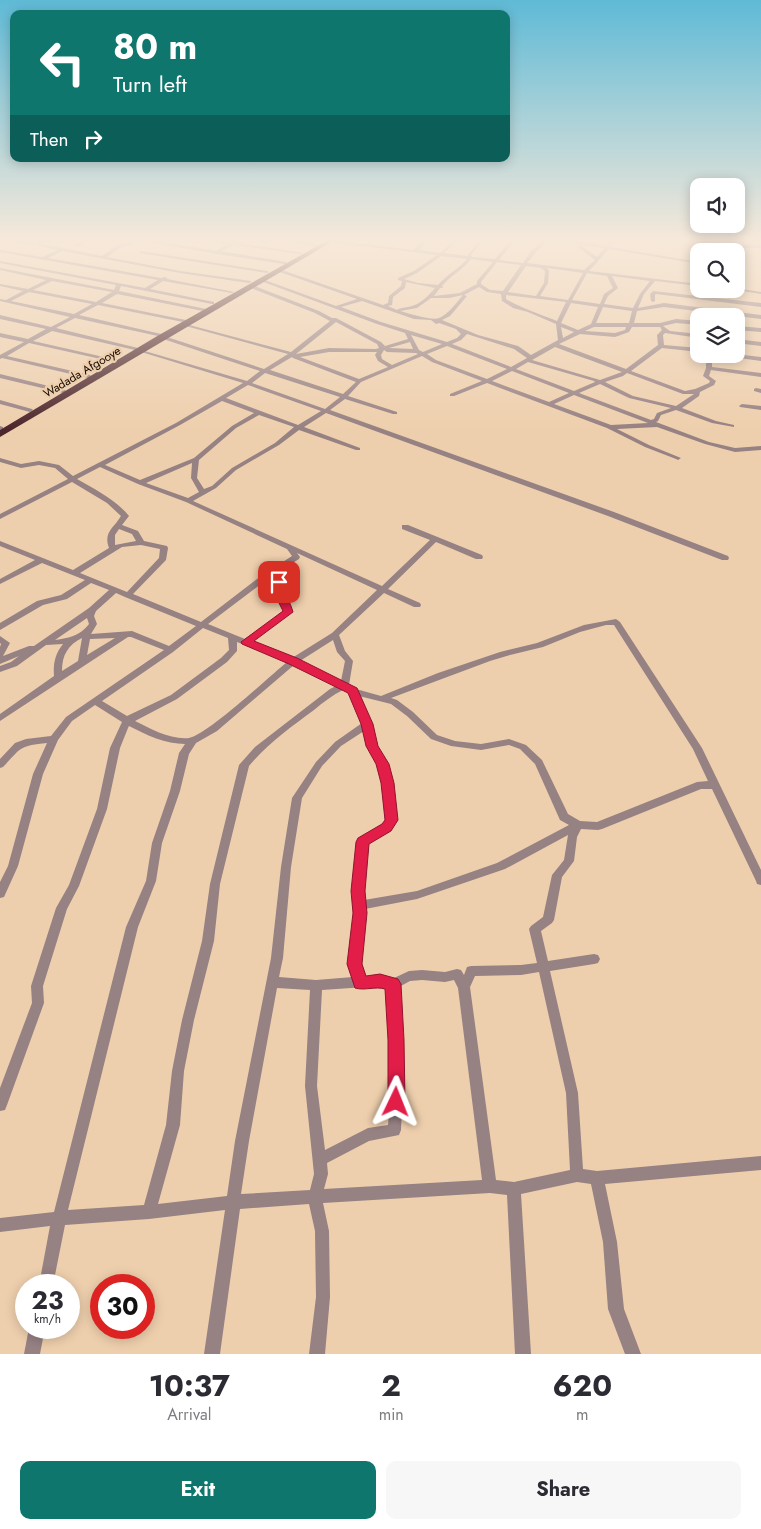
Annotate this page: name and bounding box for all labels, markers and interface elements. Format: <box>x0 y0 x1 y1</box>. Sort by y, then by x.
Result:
text: 80 m <box>113 22 197 72</box>
icon: left <box>30 30 95 95</box>
text: Turn left <box>113 68 187 100</box>
icon: right <box>79 125 107 153</box>
text: Then <box>30 126 69 153</box>
map controls <box>690 178 745 363</box>
button: sound <box>690 178 745 233</box>
button: search <box>690 243 745 298</box>
button: layers <box>690 308 745 363</box>
street label: Wadada Afgooye <box>40 342 124 402</box>
pin <box>258 561 300 603</box>
icon: arrive <box>265 568 293 596</box>
position arrow <box>369 1075 421 1127</box>
speed limit sign: 30 <box>90 1274 155 1339</box>
text: 23 <box>32 1282 63 1318</box>
text: km/h <box>34 1310 61 1328</box>
text: 10:37 <box>149 1364 230 1407</box>
text: 2 <box>381 1364 401 1407</box>
text: 620 <box>553 1364 612 1407</box>
text: Arrival <box>167 1403 211 1426</box>
text: min <box>379 1403 404 1426</box>
text: m <box>576 1403 589 1426</box>
button: Exit <box>20 1461 376 1519</box>
button: Share <box>386 1461 741 1519</box>

